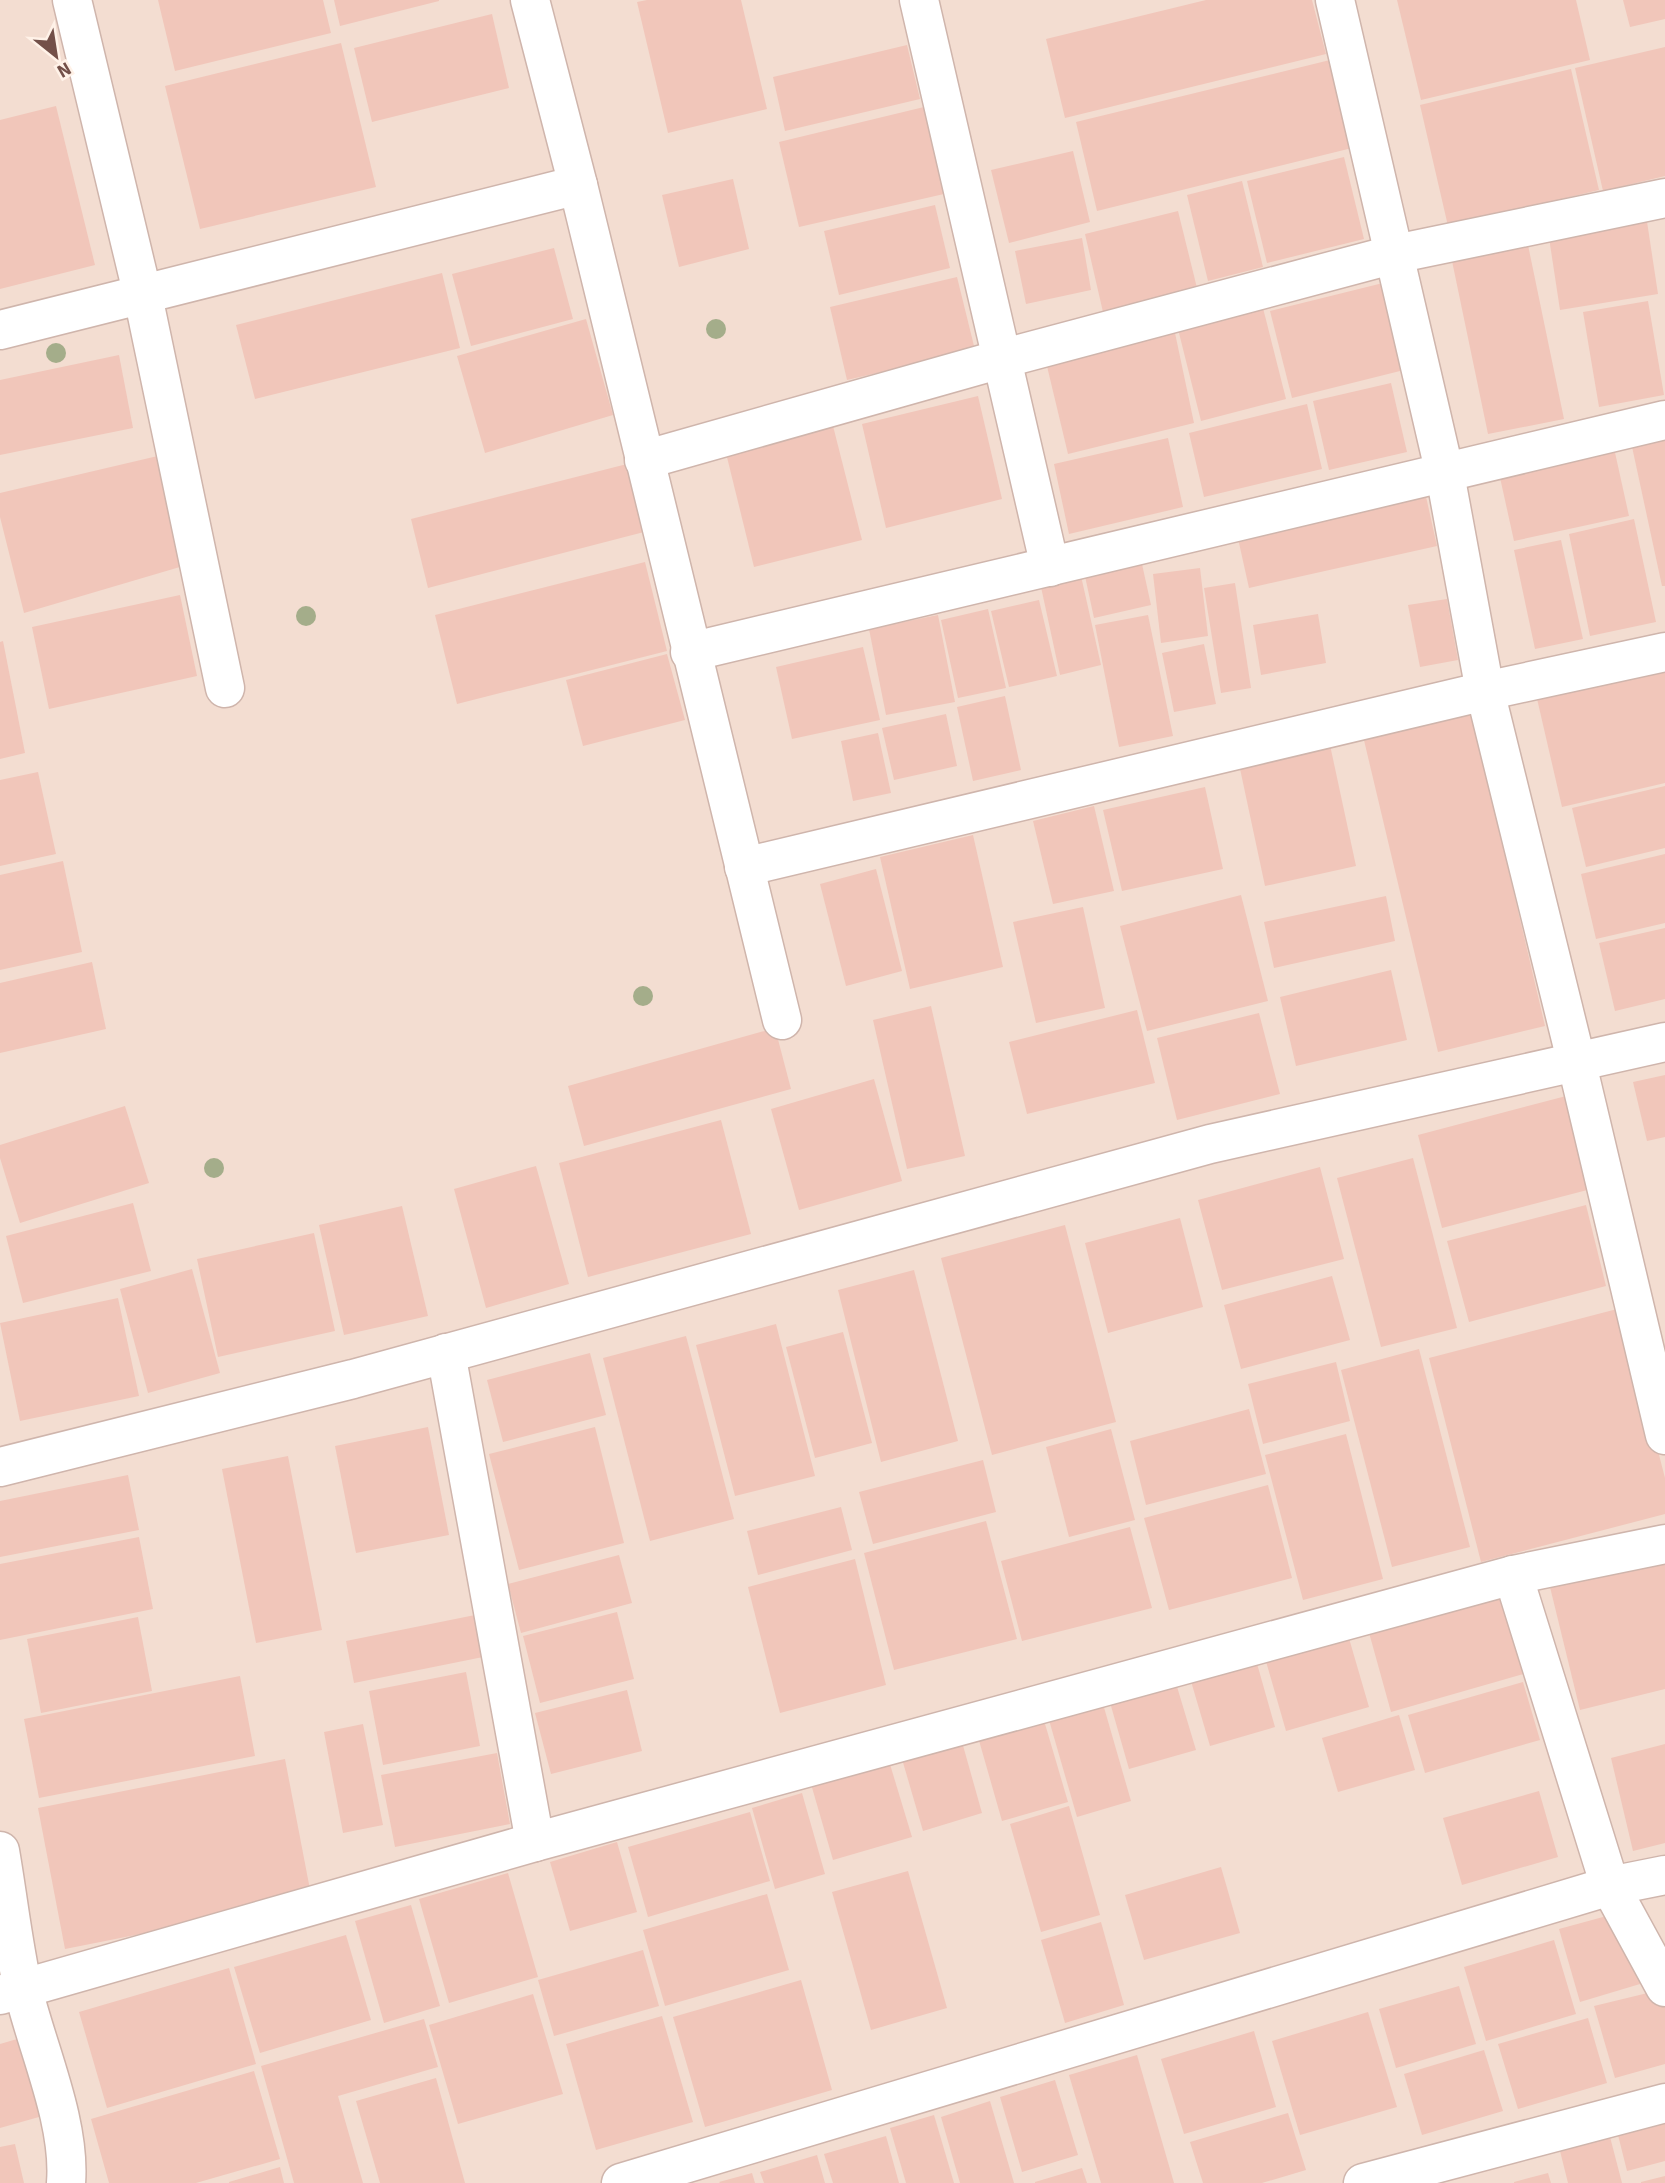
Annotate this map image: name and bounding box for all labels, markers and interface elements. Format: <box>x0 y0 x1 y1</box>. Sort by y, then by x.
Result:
north arrow <box>21 21 91 91</box>
text: N <box>52 55 76 84</box>

